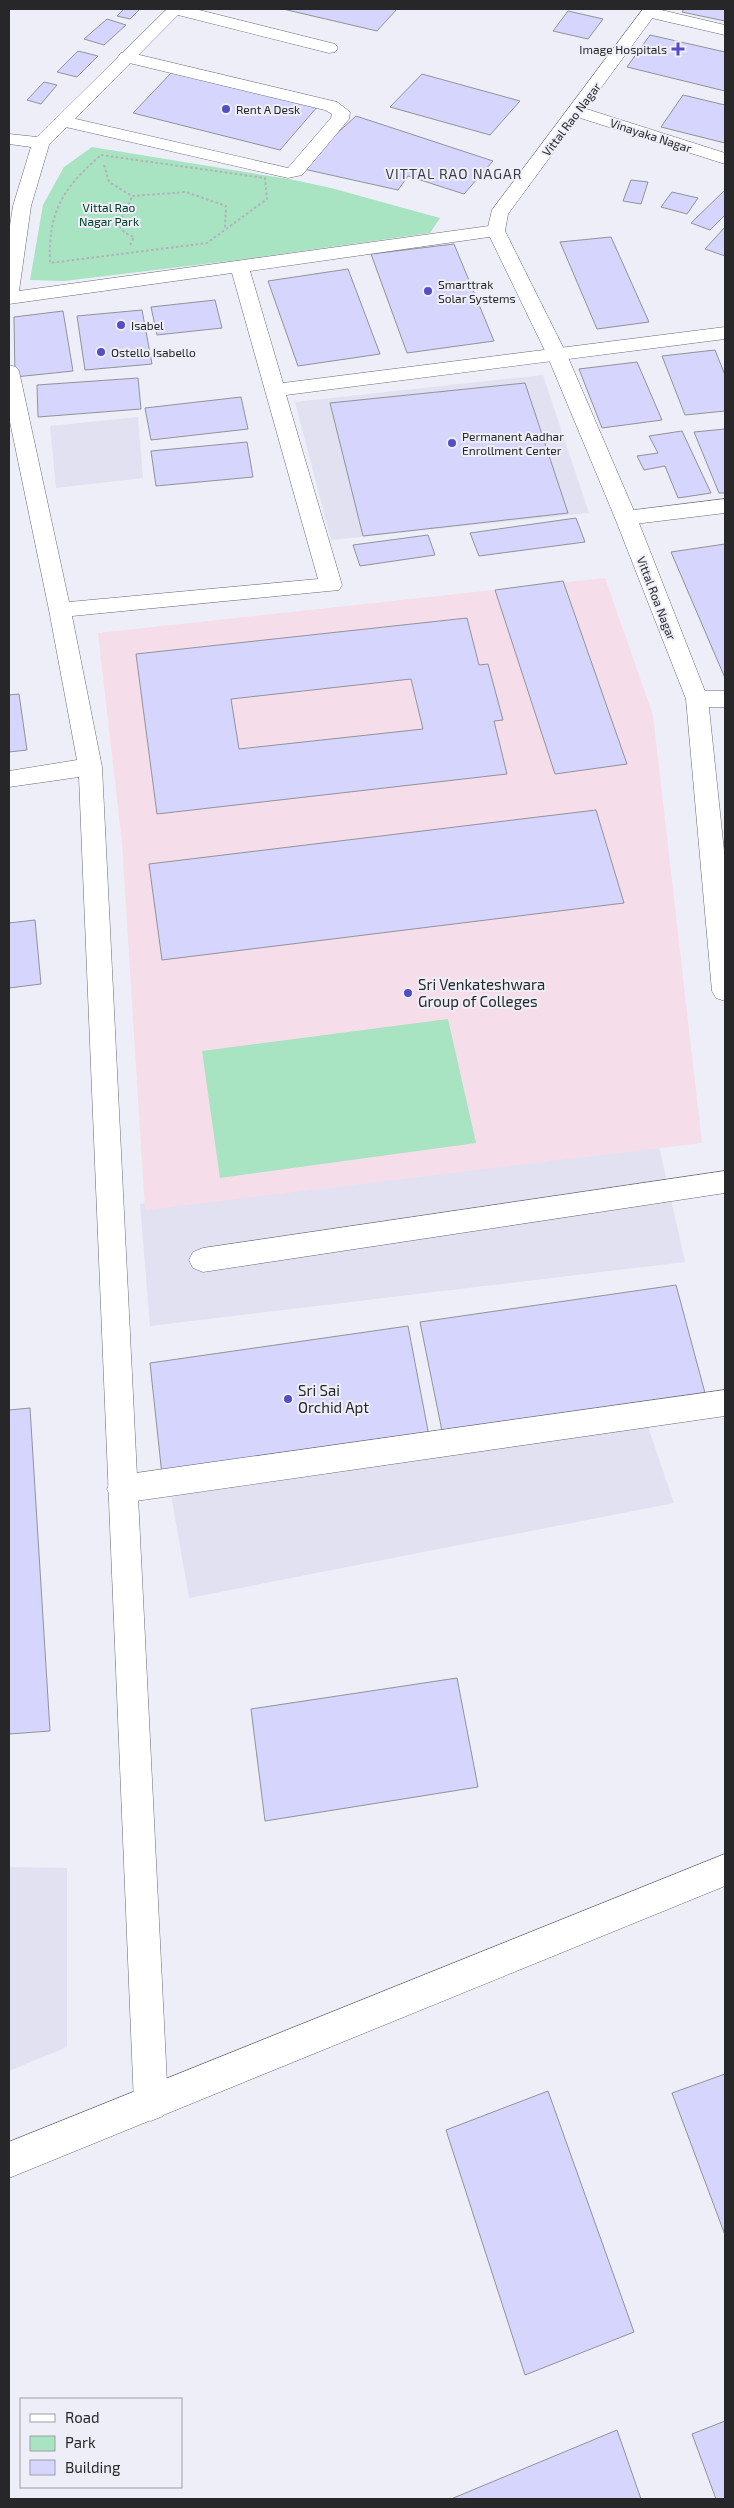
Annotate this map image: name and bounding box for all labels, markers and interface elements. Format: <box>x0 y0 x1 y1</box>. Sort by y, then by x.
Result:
place label: Image Hospitals <box>579 42 667 56</box>
marker: Image Hospitals <box>671 42 685 56</box>
street label: Vittal Rao Nagar <box>539 79 603 159</box>
place label: Rent A Desk <box>236 102 300 116</box>
marker: Rent A Desk <box>220 103 232 115</box>
street label: Vinayaka Nagar <box>608 115 694 155</box>
district label: VITTAL RAO NAGAR <box>386 165 522 182</box>
park label: Vittal Rao Nagar Park <box>79 200 139 228</box>
place label: Smarttrak Solar Systems <box>438 277 516 305</box>
marker: Smarttrak Solar Systems <box>422 285 434 297</box>
place label: Isabel <box>131 318 164 332</box>
marker: Isabel <box>115 319 127 331</box>
place label: Ostello Isabello <box>111 345 196 359</box>
marker: Ostello Isabello <box>95 346 107 358</box>
place label: Permanent Aadhar Enrollment Center <box>462 429 564 457</box>
marker: Permanent Aadhar Enrollment Center <box>446 437 458 449</box>
street label: Vittal Roa Nagar <box>635 554 679 642</box>
place label: Sri Venkateshwara Group of Colleges <box>418 975 545 1010</box>
marker: Sri Venkateshwara Group of Colleges <box>402 987 414 999</box>
place label: Sri Sai Orchid Apt <box>298 1381 369 1416</box>
marker: Sri Sai Orchid Apt <box>282 1393 294 1405</box>
legend <box>20 2398 182 2488</box>
text: Road <box>65 2408 100 2426</box>
text: Park <box>65 2433 96 2451</box>
text: Building <box>65 2458 121 2476</box>

